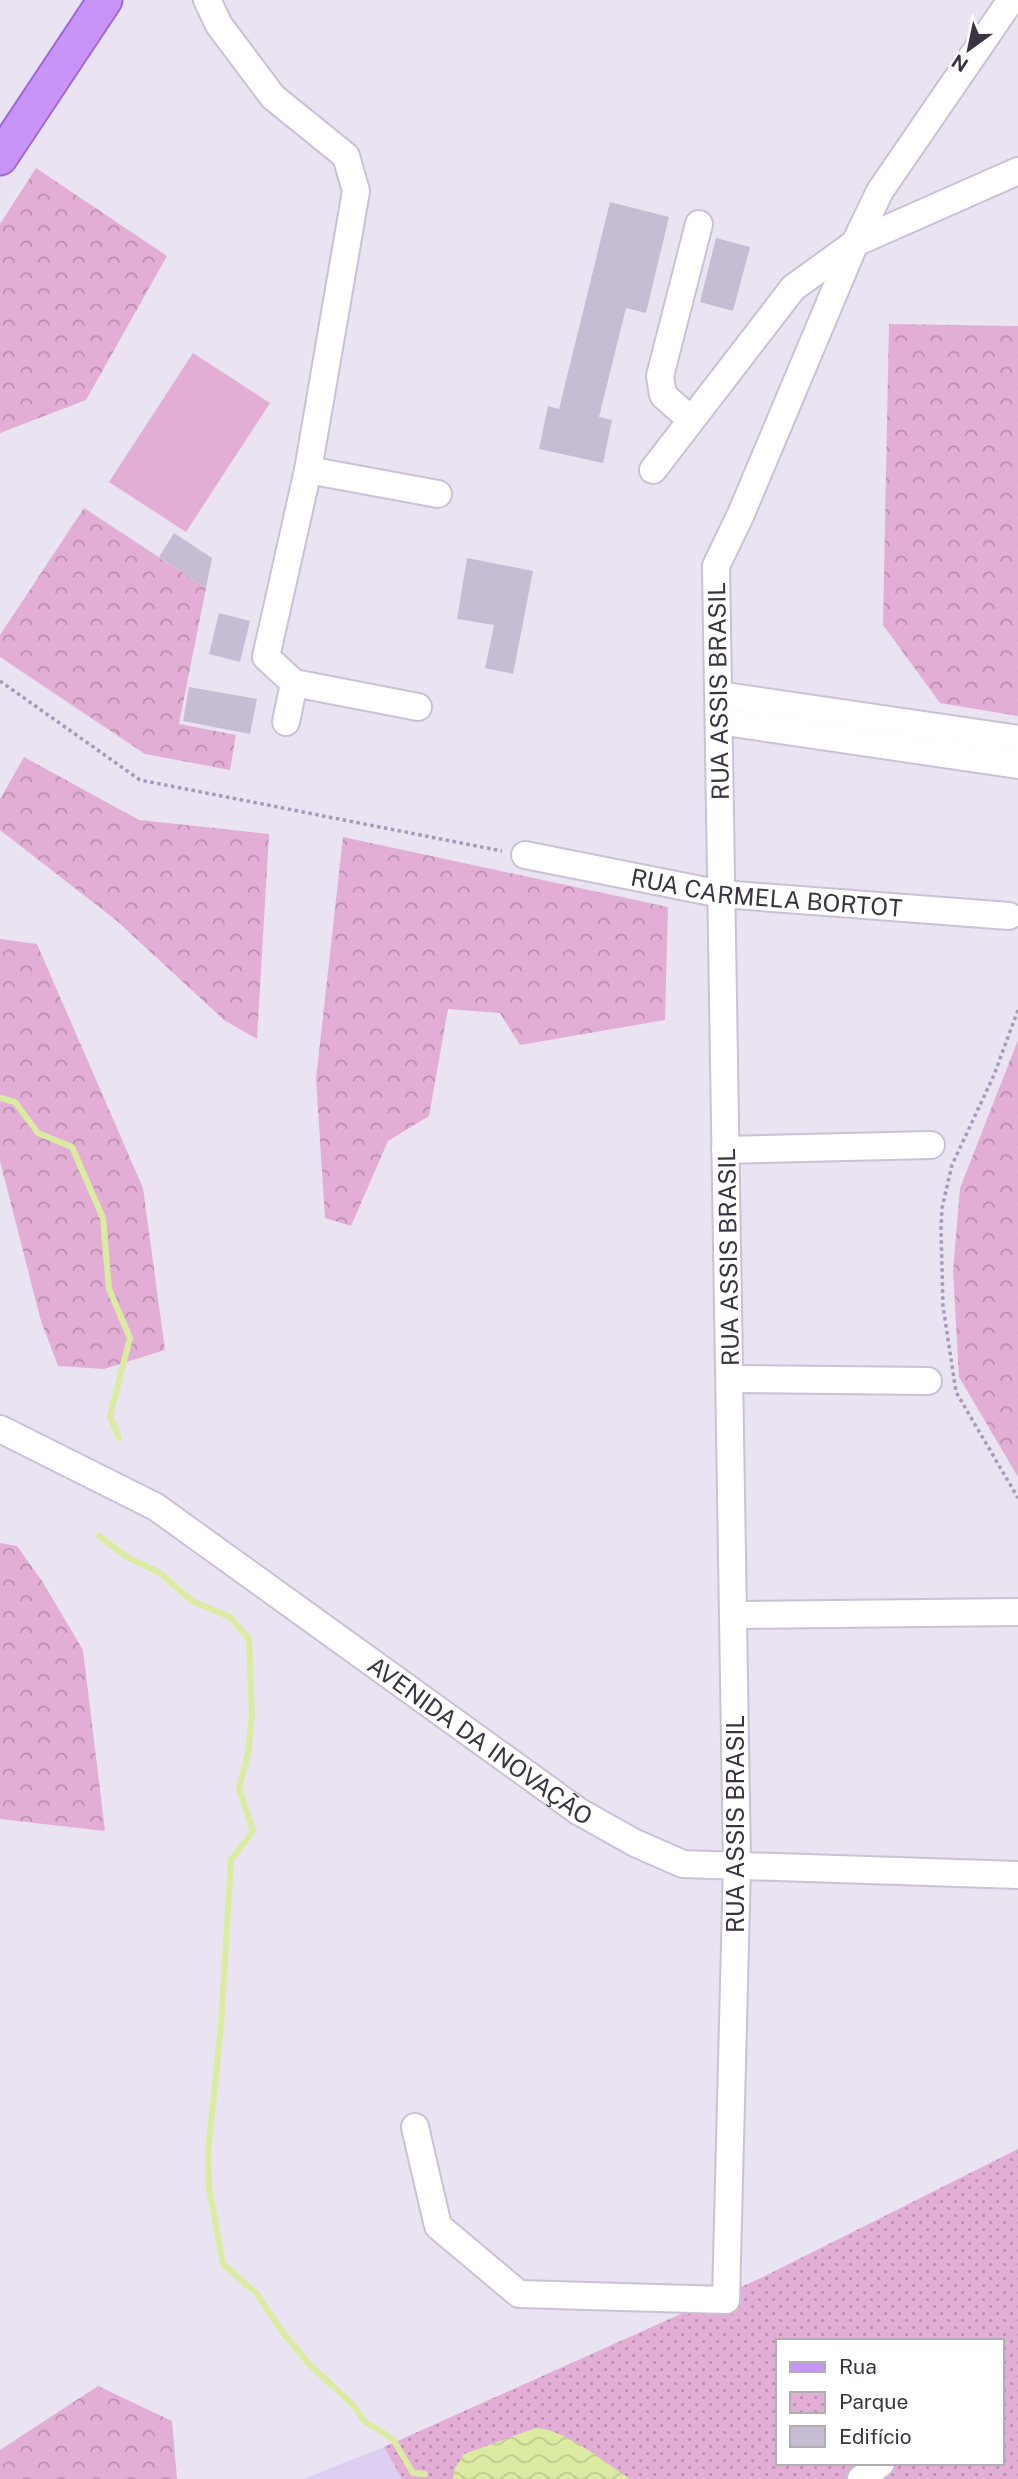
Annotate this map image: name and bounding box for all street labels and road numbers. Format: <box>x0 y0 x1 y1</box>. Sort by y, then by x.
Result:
street label: RUA ASSIS BRASIL <box>702 582 734 800</box>
street label: RUA CARMELA BORTOT <box>628 862 903 922</box>
street label: RUA ASSIS BRASIL <box>712 1148 744 1366</box>
street label: AVENIDA DA INOVAÇÃO <box>363 1650 597 1830</box>
street label: RUA ASSIS BRASIL <box>721 1715 749 1933</box>

